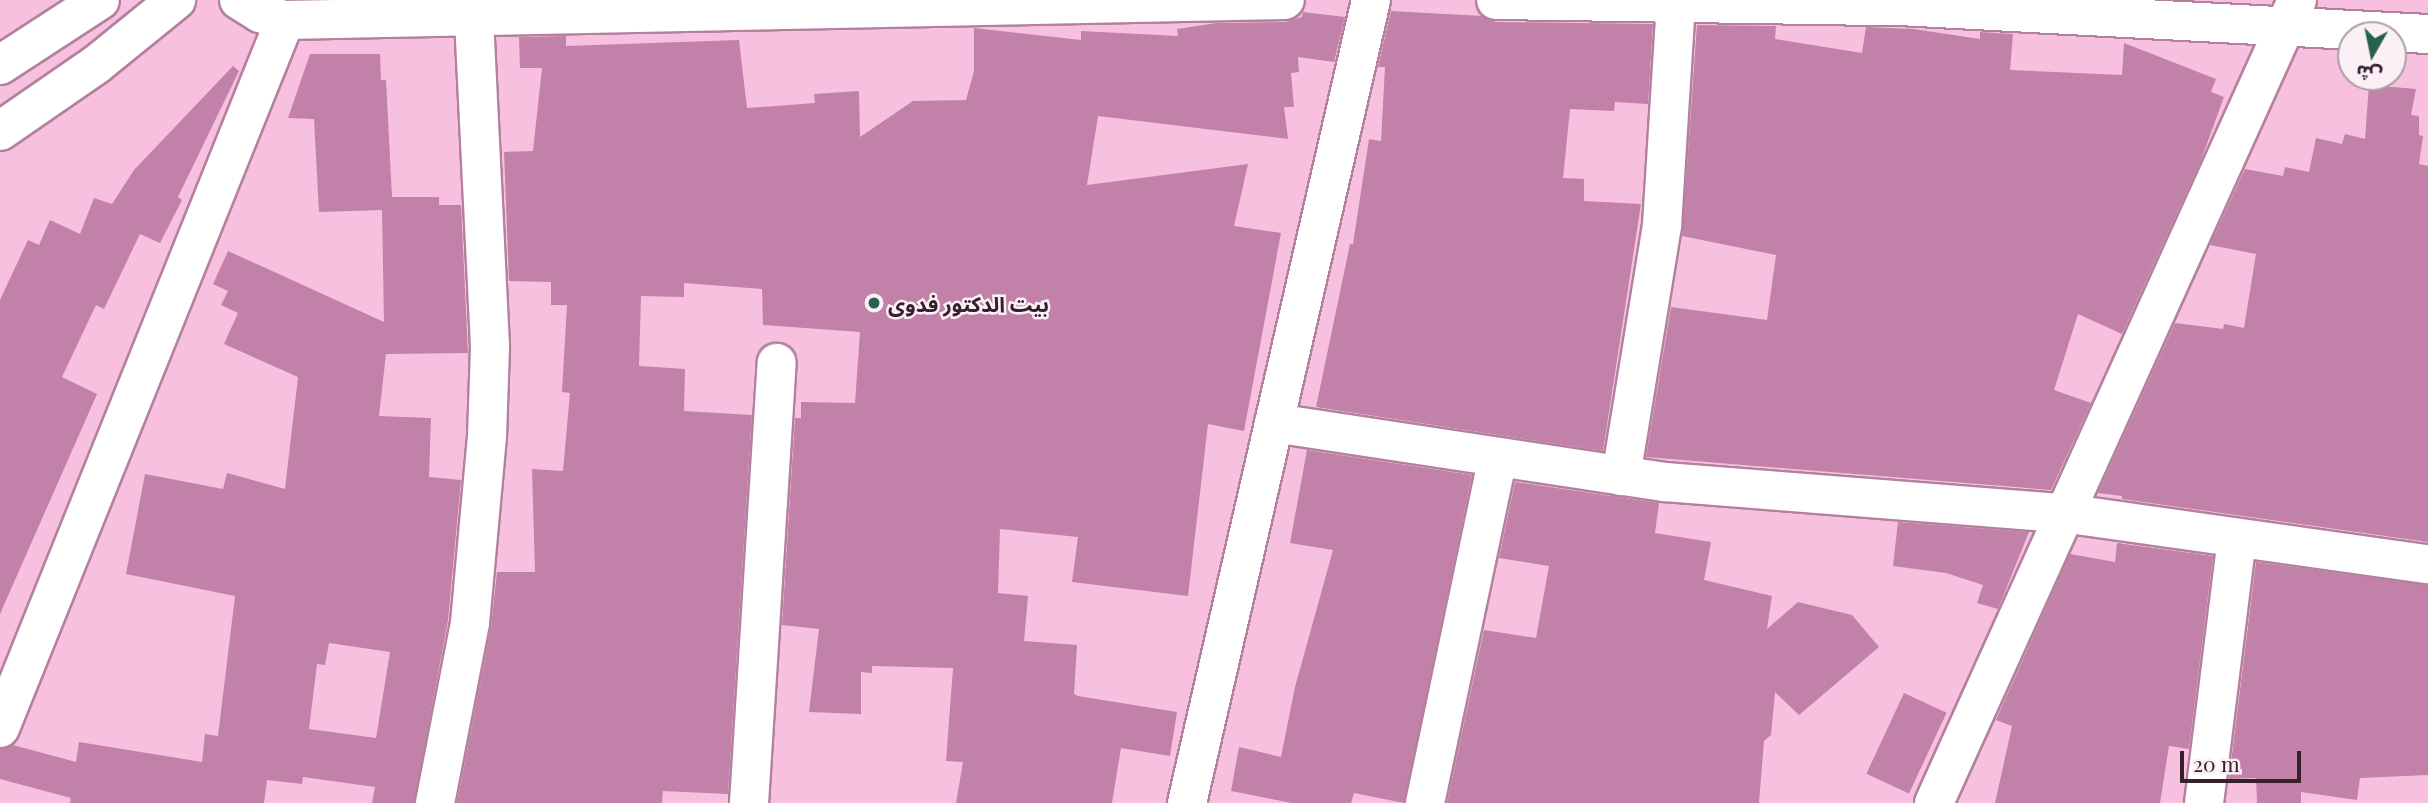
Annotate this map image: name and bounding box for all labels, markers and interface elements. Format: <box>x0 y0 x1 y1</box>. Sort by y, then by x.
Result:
north arrow <box>2337 21 2407 91</box>
text: ش <box>2354 60 2384 90</box>
place label: بيت الدكتور فدوى <box>888 290 1049 316</box>
marker: بيت الدكتور فدوى <box>866 295 882 311</box>
scale bar <box>2183 736 2304 780</box>
text: 20 m <box>2193 749 2240 777</box>

